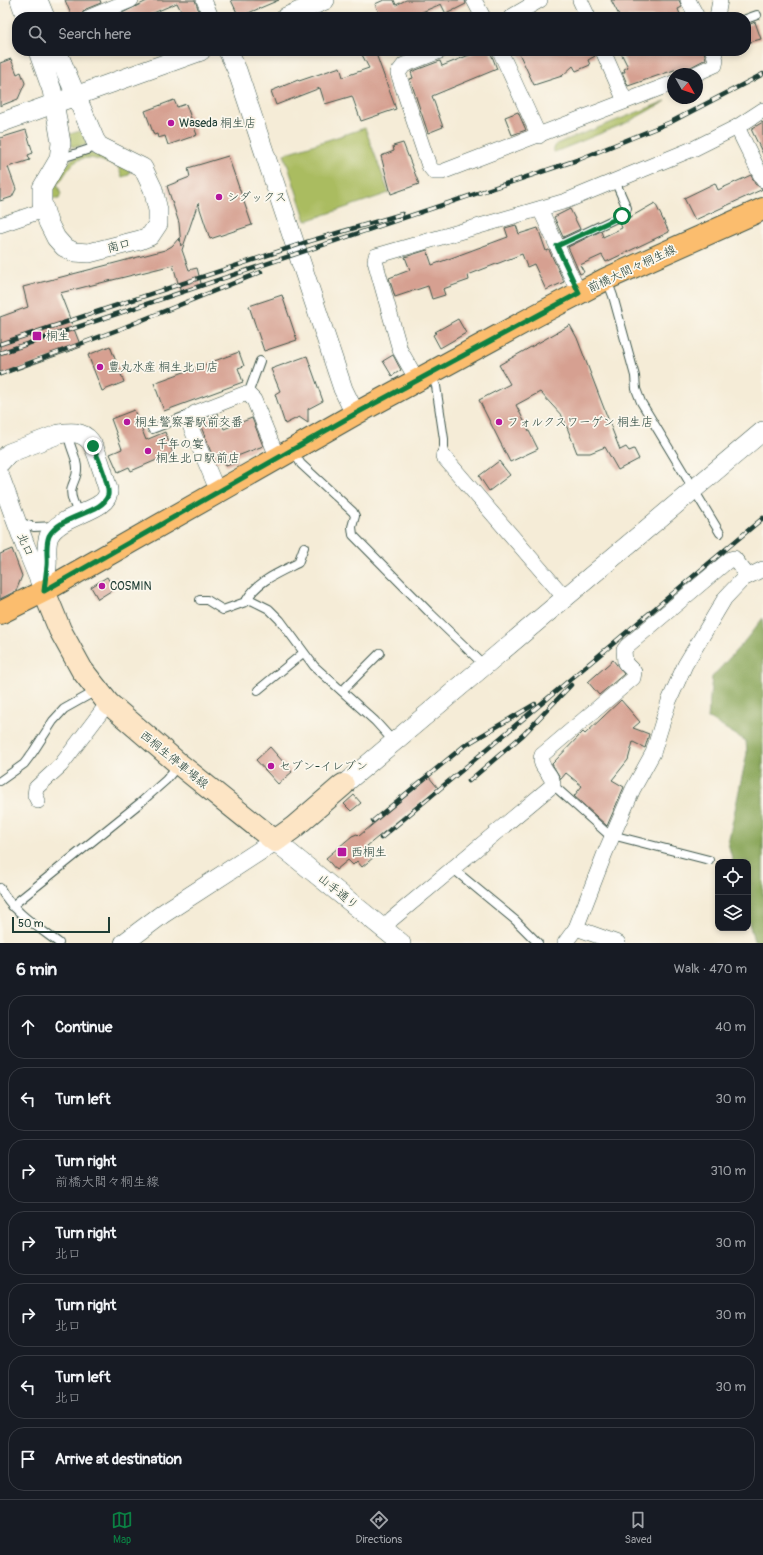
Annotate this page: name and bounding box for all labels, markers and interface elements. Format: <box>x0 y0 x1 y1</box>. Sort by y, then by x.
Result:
search box <box>12 12 751 56</box>
icon: search <box>26 23 48 45</box>
text: Search here <box>58 25 131 44</box>
north arrow <box>667 68 703 104</box>
place label: Waseda 桐生店 <box>179 116 256 131</box>
marker: Waseda 桐生店 <box>166 118 176 128</box>
place label: シダックス <box>227 190 287 205</box>
marker: シダックス <box>214 192 224 202</box>
route start <box>613 207 631 225</box>
street label: 南口 <box>106 236 132 256</box>
street label: 前橋大間々桐生線 <box>585 242 679 296</box>
place label: 桐生 <box>46 329 70 344</box>
marker: 桐生 <box>31 330 43 342</box>
place label: 豊丸水産 桐生北口店 <box>108 360 219 375</box>
marker: 豊丸水産 桐生北口店 <box>95 362 105 372</box>
place label: 桐生警察署駅前交番 <box>135 415 243 430</box>
place label: フォルクスワーゲン 桐生店 <box>507 415 653 430</box>
marker: 桐生警察署駅前交番 <box>122 417 132 427</box>
marker: フォルクスワーゲン 桐生店 <box>494 417 504 427</box>
route end <box>84 437 102 455</box>
place label: 千年の宴 桐生北口駅前店 <box>156 437 240 466</box>
marker: 千年の宴 桐生北口駅前店 <box>143 446 153 456</box>
street label: 北口 <box>14 531 36 559</box>
place label: COSMIN <box>110 579 152 594</box>
marker: COSMIN <box>97 581 107 591</box>
street label: 西桐生停車場線 <box>137 728 211 792</box>
place label: セブン-イレブン <box>279 759 368 774</box>
marker: セブン-イレブン <box>266 761 276 771</box>
place label: 西桐生 <box>351 845 387 860</box>
marker: 西桐生 <box>336 846 348 858</box>
map controls <box>715 859 751 931</box>
button: locate <box>715 859 751 895</box>
street label: 山手通り <box>315 871 361 913</box>
button: layers <box>715 895 751 931</box>
scale bar <box>12 915 110 934</box>
text: 50 m <box>18 917 44 930</box>
text: 6 min <box>16 959 57 980</box>
text: Walk · 470 m <box>674 961 747 977</box>
icon: ahead <box>17 1016 39 1038</box>
text: Continue <box>55 1018 113 1037</box>
text: 40 m <box>715 1019 746 1035</box>
icon: left <box>17 1088 39 1110</box>
text: Turn left <box>55 1090 111 1109</box>
text: 30 m <box>716 1091 746 1107</box>
text: Turn right <box>55 1152 116 1171</box>
icon: right <box>17 1160 39 1182</box>
text: 310 m <box>710 1163 746 1179</box>
text: 前橋大間々桐生線 <box>55 1174 159 1190</box>
text: Turn right <box>55 1224 116 1243</box>
icon: right <box>17 1232 39 1254</box>
text: 30 m <box>716 1235 746 1251</box>
text: 北口 <box>55 1246 81 1262</box>
text: Turn right <box>55 1296 116 1315</box>
icon: right <box>17 1304 39 1326</box>
text: 30 m <box>716 1307 746 1323</box>
text: 北口 <box>55 1318 81 1334</box>
text: Turn left <box>55 1368 111 1387</box>
icon: left <box>17 1376 39 1398</box>
text: 30 m <box>716 1379 746 1395</box>
text: 北口 <box>55 1390 81 1406</box>
icon: arrive <box>17 1448 39 1470</box>
text: Arrive at destination <box>55 1450 182 1469</box>
tab: Map <box>111 1509 133 1546</box>
tab: Directions <box>355 1509 402 1546</box>
tab: Saved <box>625 1509 652 1546</box>

